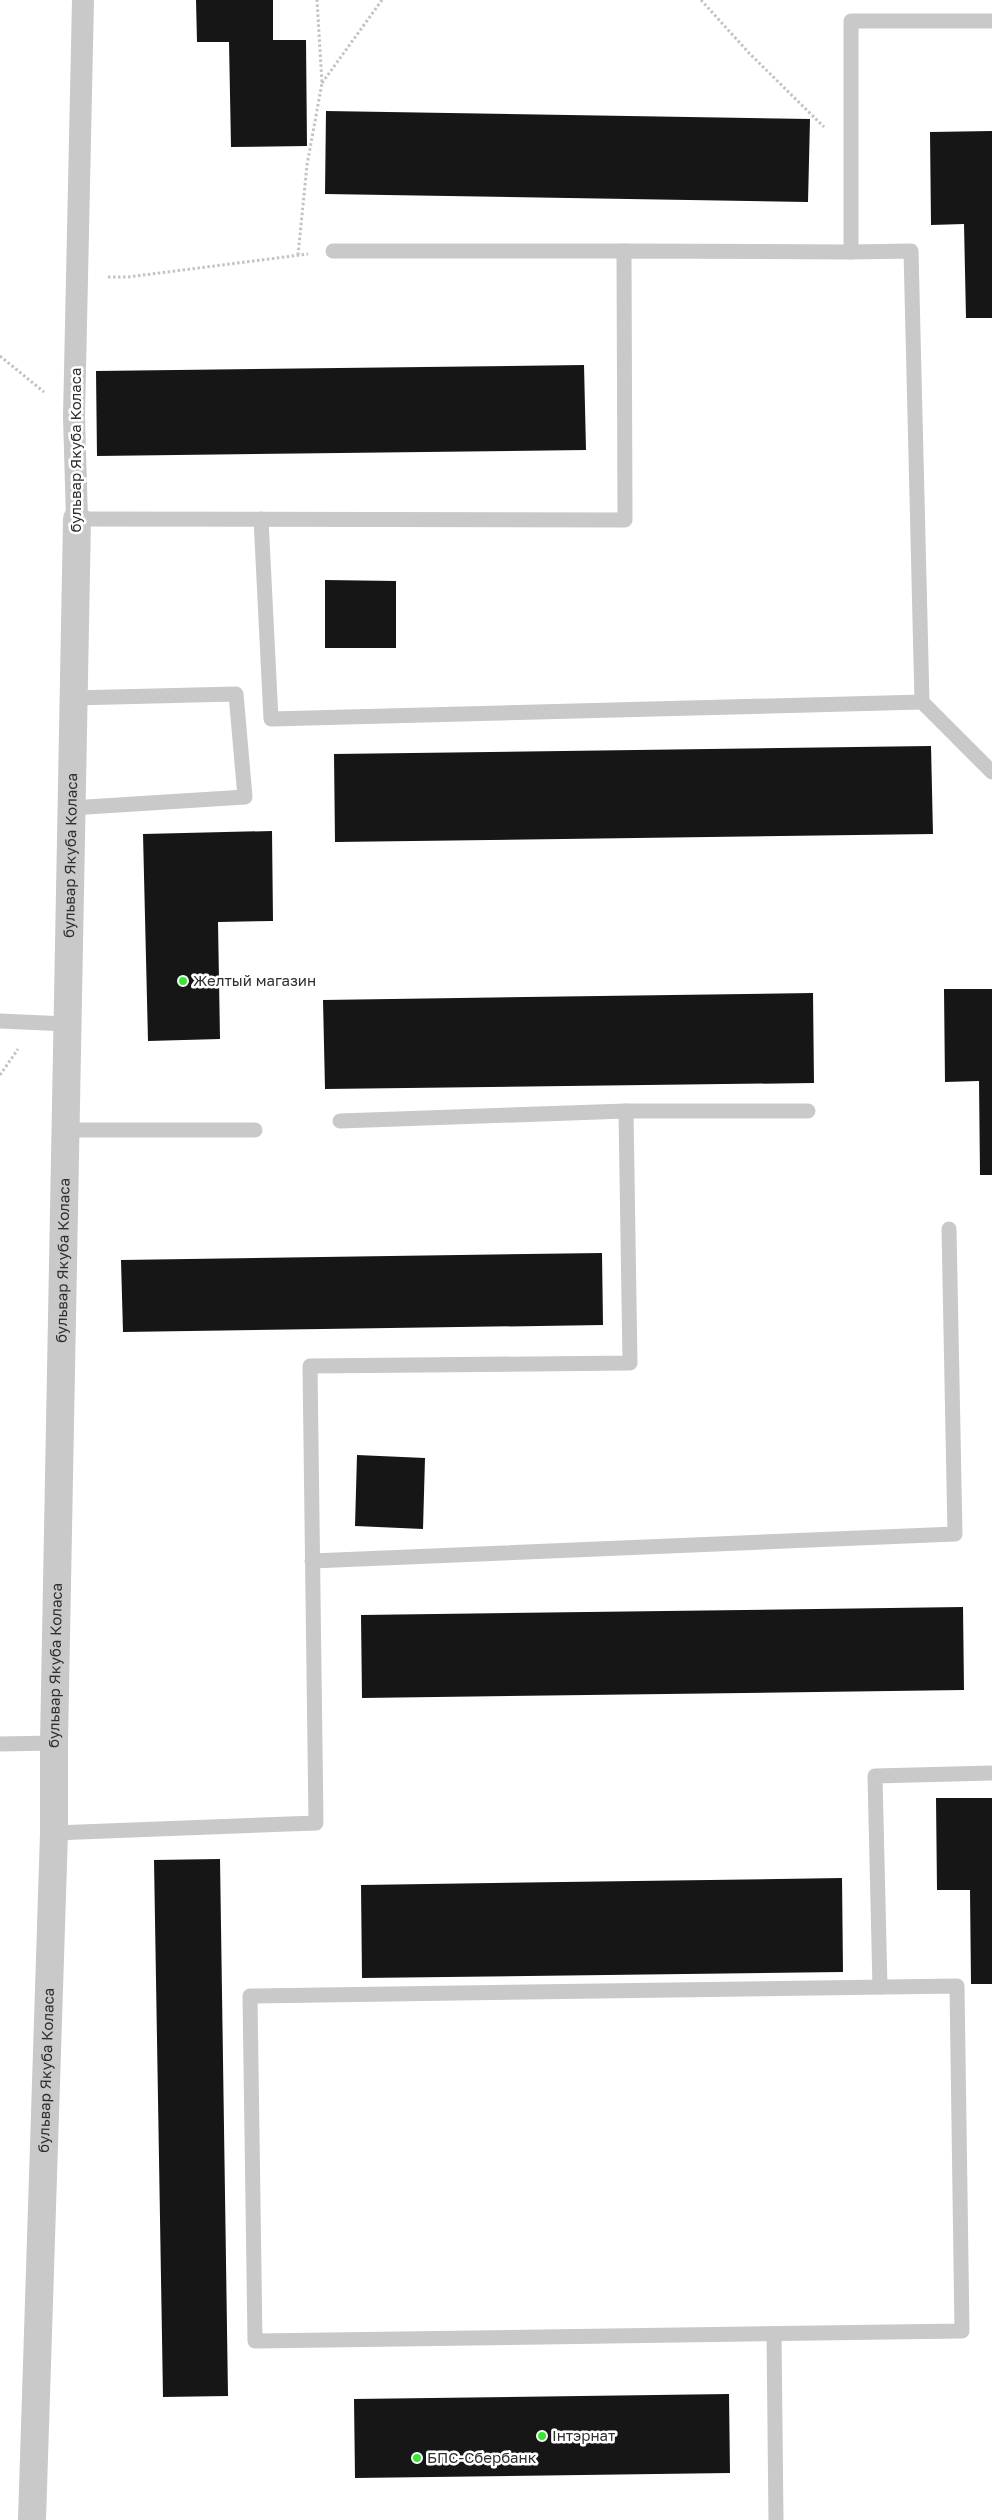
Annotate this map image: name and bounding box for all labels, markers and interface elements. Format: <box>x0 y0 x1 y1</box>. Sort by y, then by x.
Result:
street label: бульвар Якуба Коласа <box>66 368 84 532</box>
street label: бульвар Якуба Коласа <box>59 773 80 938</box>
place label: Желтый магазин <box>193 971 316 989</box>
marker: Желтый магазин <box>177 975 189 987</box>
street label: бульвар Якуба Коласа <box>52 1178 73 1343</box>
street label: бульвар Якуба Коласа <box>44 1583 65 1748</box>
street label: бульвар Якуба Коласа <box>34 1987 57 2153</box>
place label: Інтэрнат <box>552 2426 616 2444</box>
marker: Інтэрнат <box>536 2430 548 2442</box>
place label: БПС-Сбербанк <box>427 2448 537 2466</box>
marker: БПС-Сбербанк <box>411 2452 423 2464</box>

